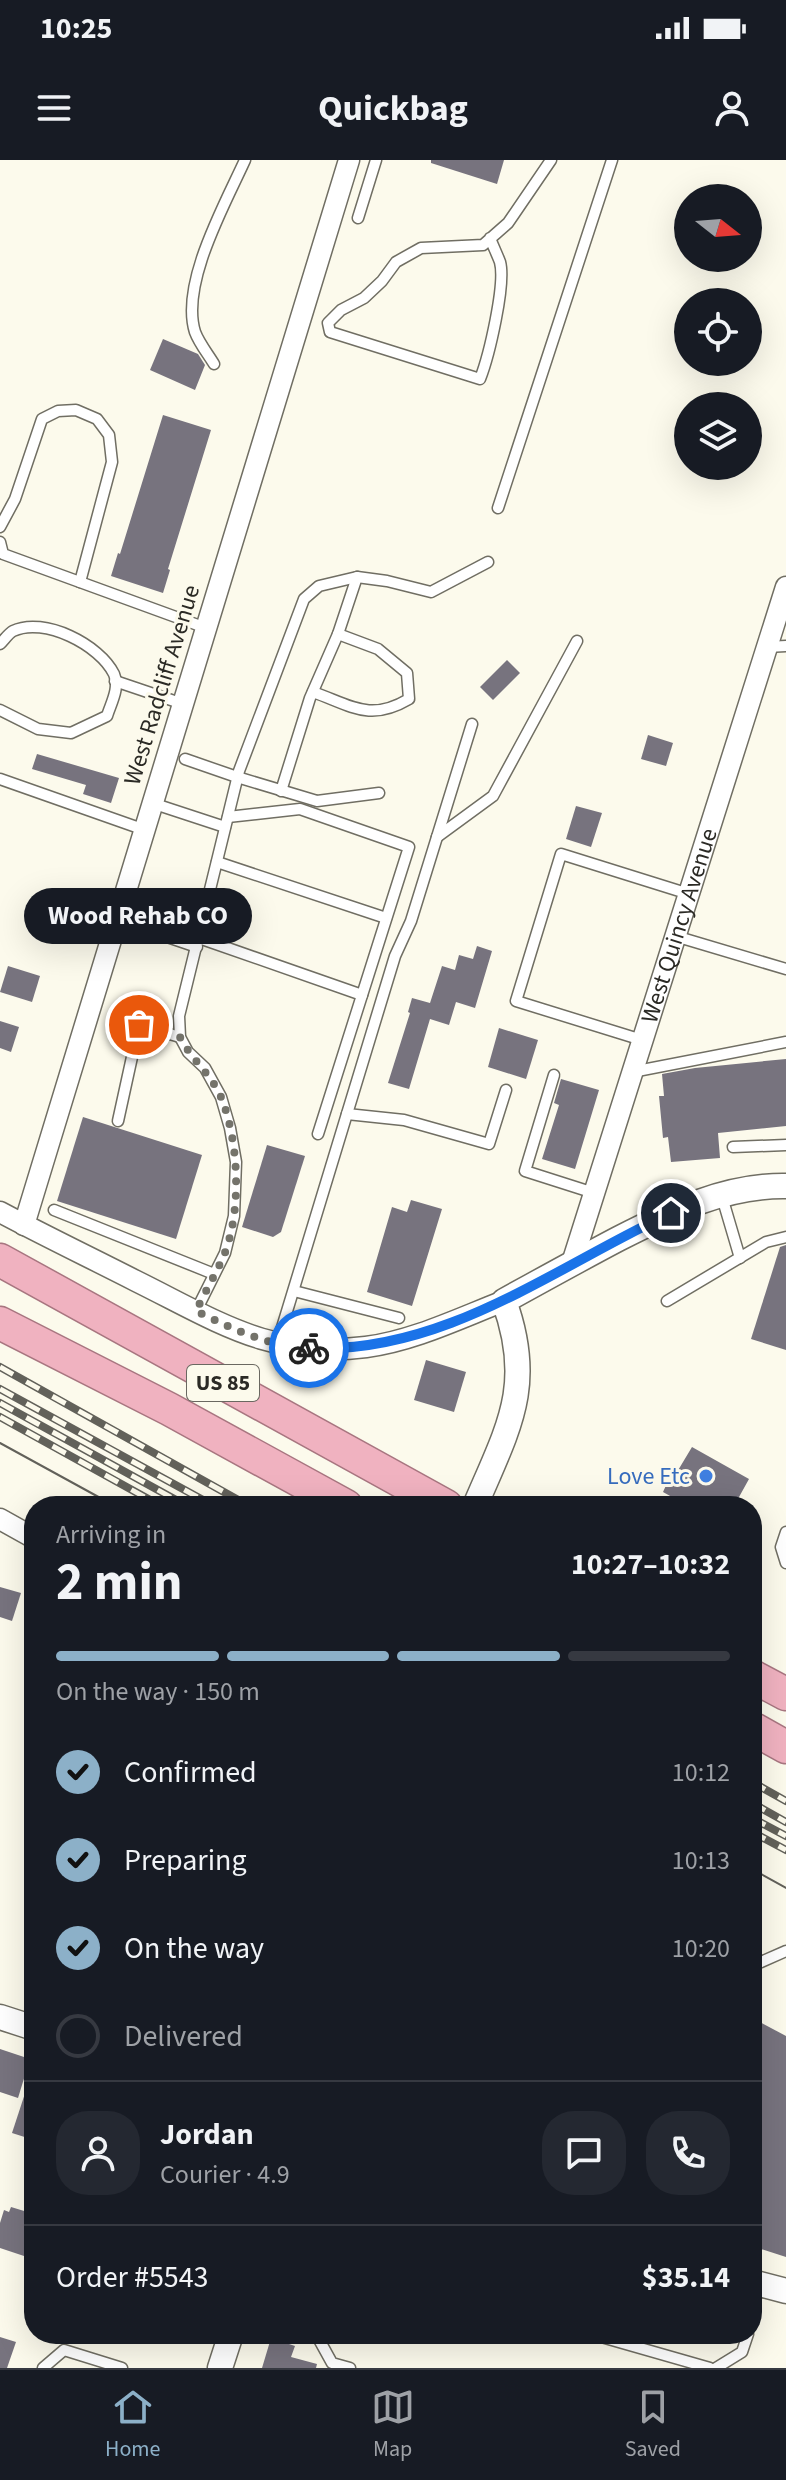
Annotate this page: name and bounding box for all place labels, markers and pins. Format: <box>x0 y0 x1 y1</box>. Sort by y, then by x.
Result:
callout: Wood Rehab CO <box>25 889 253 945</box>
pin <box>105 991 173 1059</box>
pin <box>637 1179 705 1247</box>
place label: Love Etc <box>607 1459 690 1494</box>
marker: Love Etc <box>697 1467 715 1485</box>

